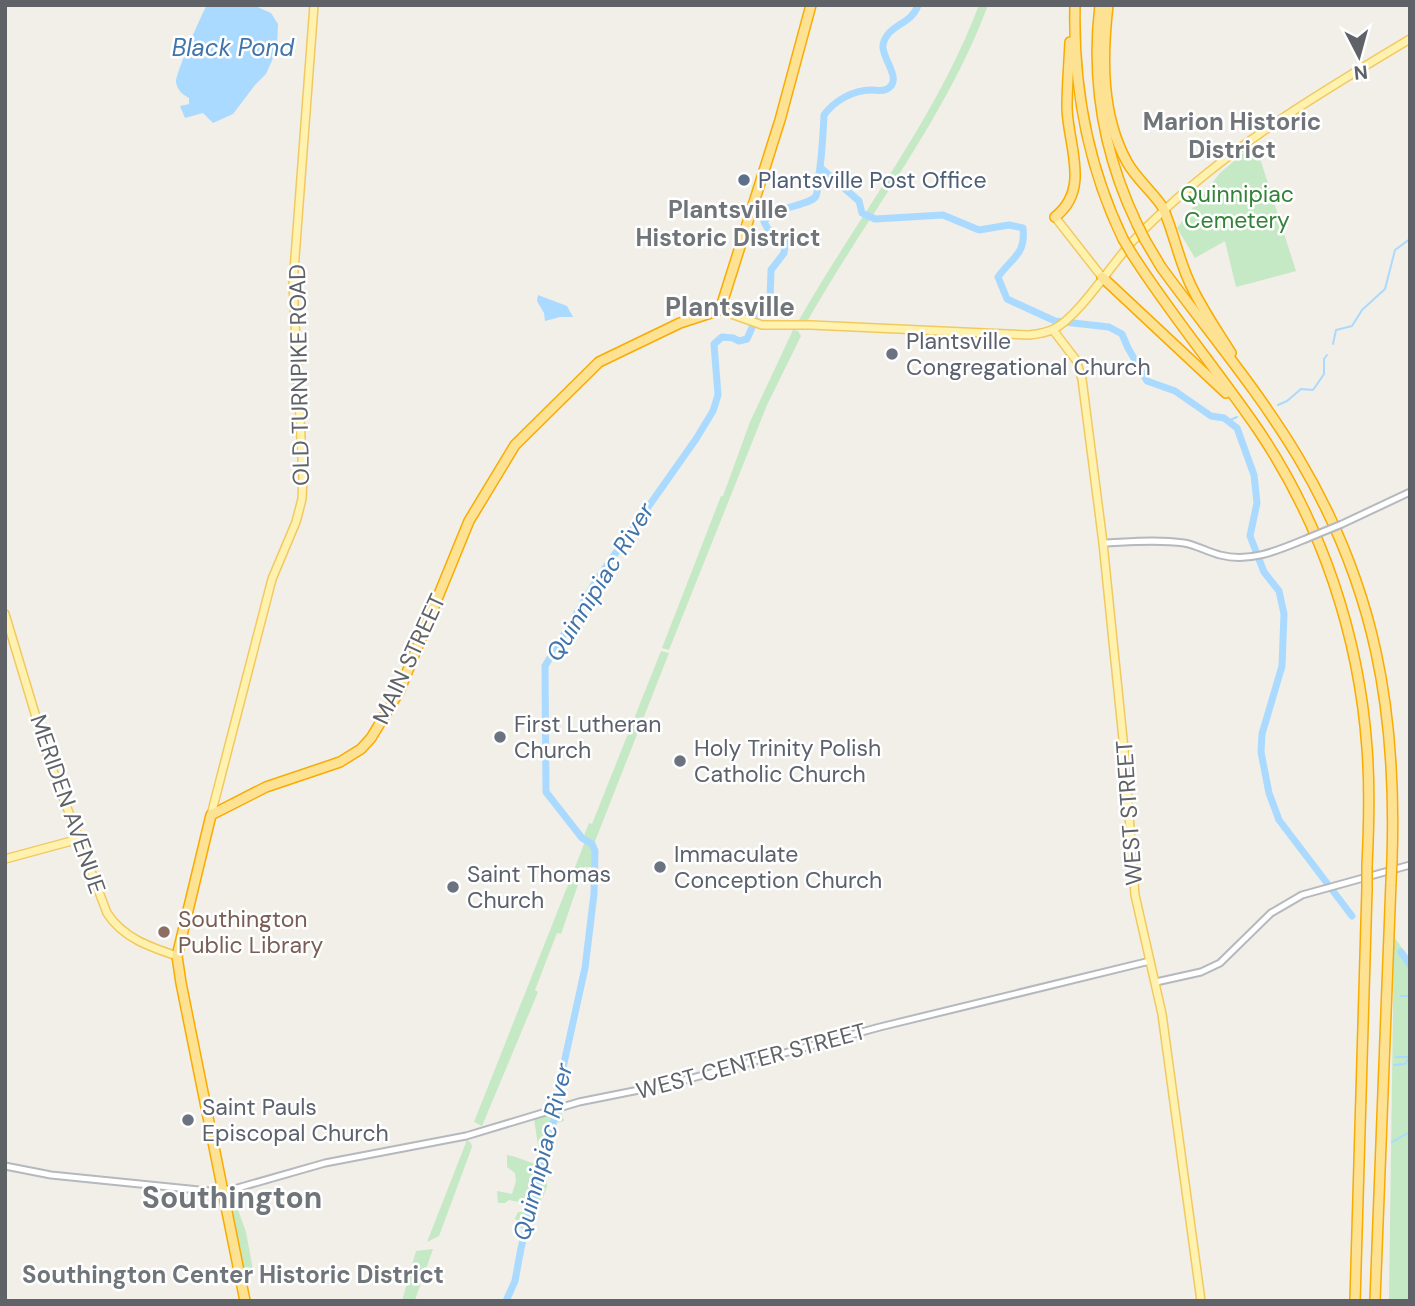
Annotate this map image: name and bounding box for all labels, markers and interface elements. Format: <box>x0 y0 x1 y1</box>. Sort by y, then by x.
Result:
north arrow <box>1324 21 1394 91</box>
water label: Black Pond <box>172 32 295 63</box>
text: N <box>1353 59 1369 86</box>
district label: Marion Historic District <box>1143 106 1321 165</box>
place label: Plantsville Post Office <box>758 165 986 195</box>
marker: Plantsville Post Office <box>736 172 752 188</box>
park label: Quinnipiac Cemetery <box>1180 179 1294 235</box>
district label: Plantsville Historic District <box>635 194 821 253</box>
street label: OLD TURNPIKE ROAD <box>282 264 316 486</box>
district label: Plantsville <box>665 290 795 324</box>
place label: Plantsville Congregational Church <box>906 326 1151 382</box>
marker: Plantsville Congregational Church <box>884 346 900 362</box>
water label: Quinnipiac River <box>538 496 661 667</box>
street label: MAIN STREET <box>366 589 452 729</box>
place label: First Lutheran Church <box>514 709 661 765</box>
street label: MERIDEN AVENUE <box>23 710 113 898</box>
marker: First Lutheran Church <box>492 729 508 745</box>
place label: Holy Trinity Polish Catholic Church <box>694 733 881 789</box>
street label: WEST STREET <box>1109 739 1149 887</box>
marker: Holy Trinity Polish Catholic Church <box>672 753 688 769</box>
place label: Immaculate Conception Church <box>674 839 882 895</box>
place label: Saint Thomas Church <box>467 859 611 915</box>
marker: Immaculate Conception Church <box>652 859 668 875</box>
marker: Saint Thomas Church <box>445 879 461 895</box>
place label: Southington Public Library <box>178 904 323 960</box>
marker: Southington Public Library <box>156 924 172 940</box>
street label: WEST CENTER STREET <box>633 1016 869 1106</box>
water label: Quinnipiac River <box>506 1059 580 1244</box>
place label: Saint Pauls Episcopal Church <box>202 1092 389 1148</box>
marker: Saint Pauls Episcopal Church <box>180 1112 196 1128</box>
district label: Southington <box>142 1178 322 1217</box>
district label: Southington Center Historic District <box>22 1259 444 1290</box>

